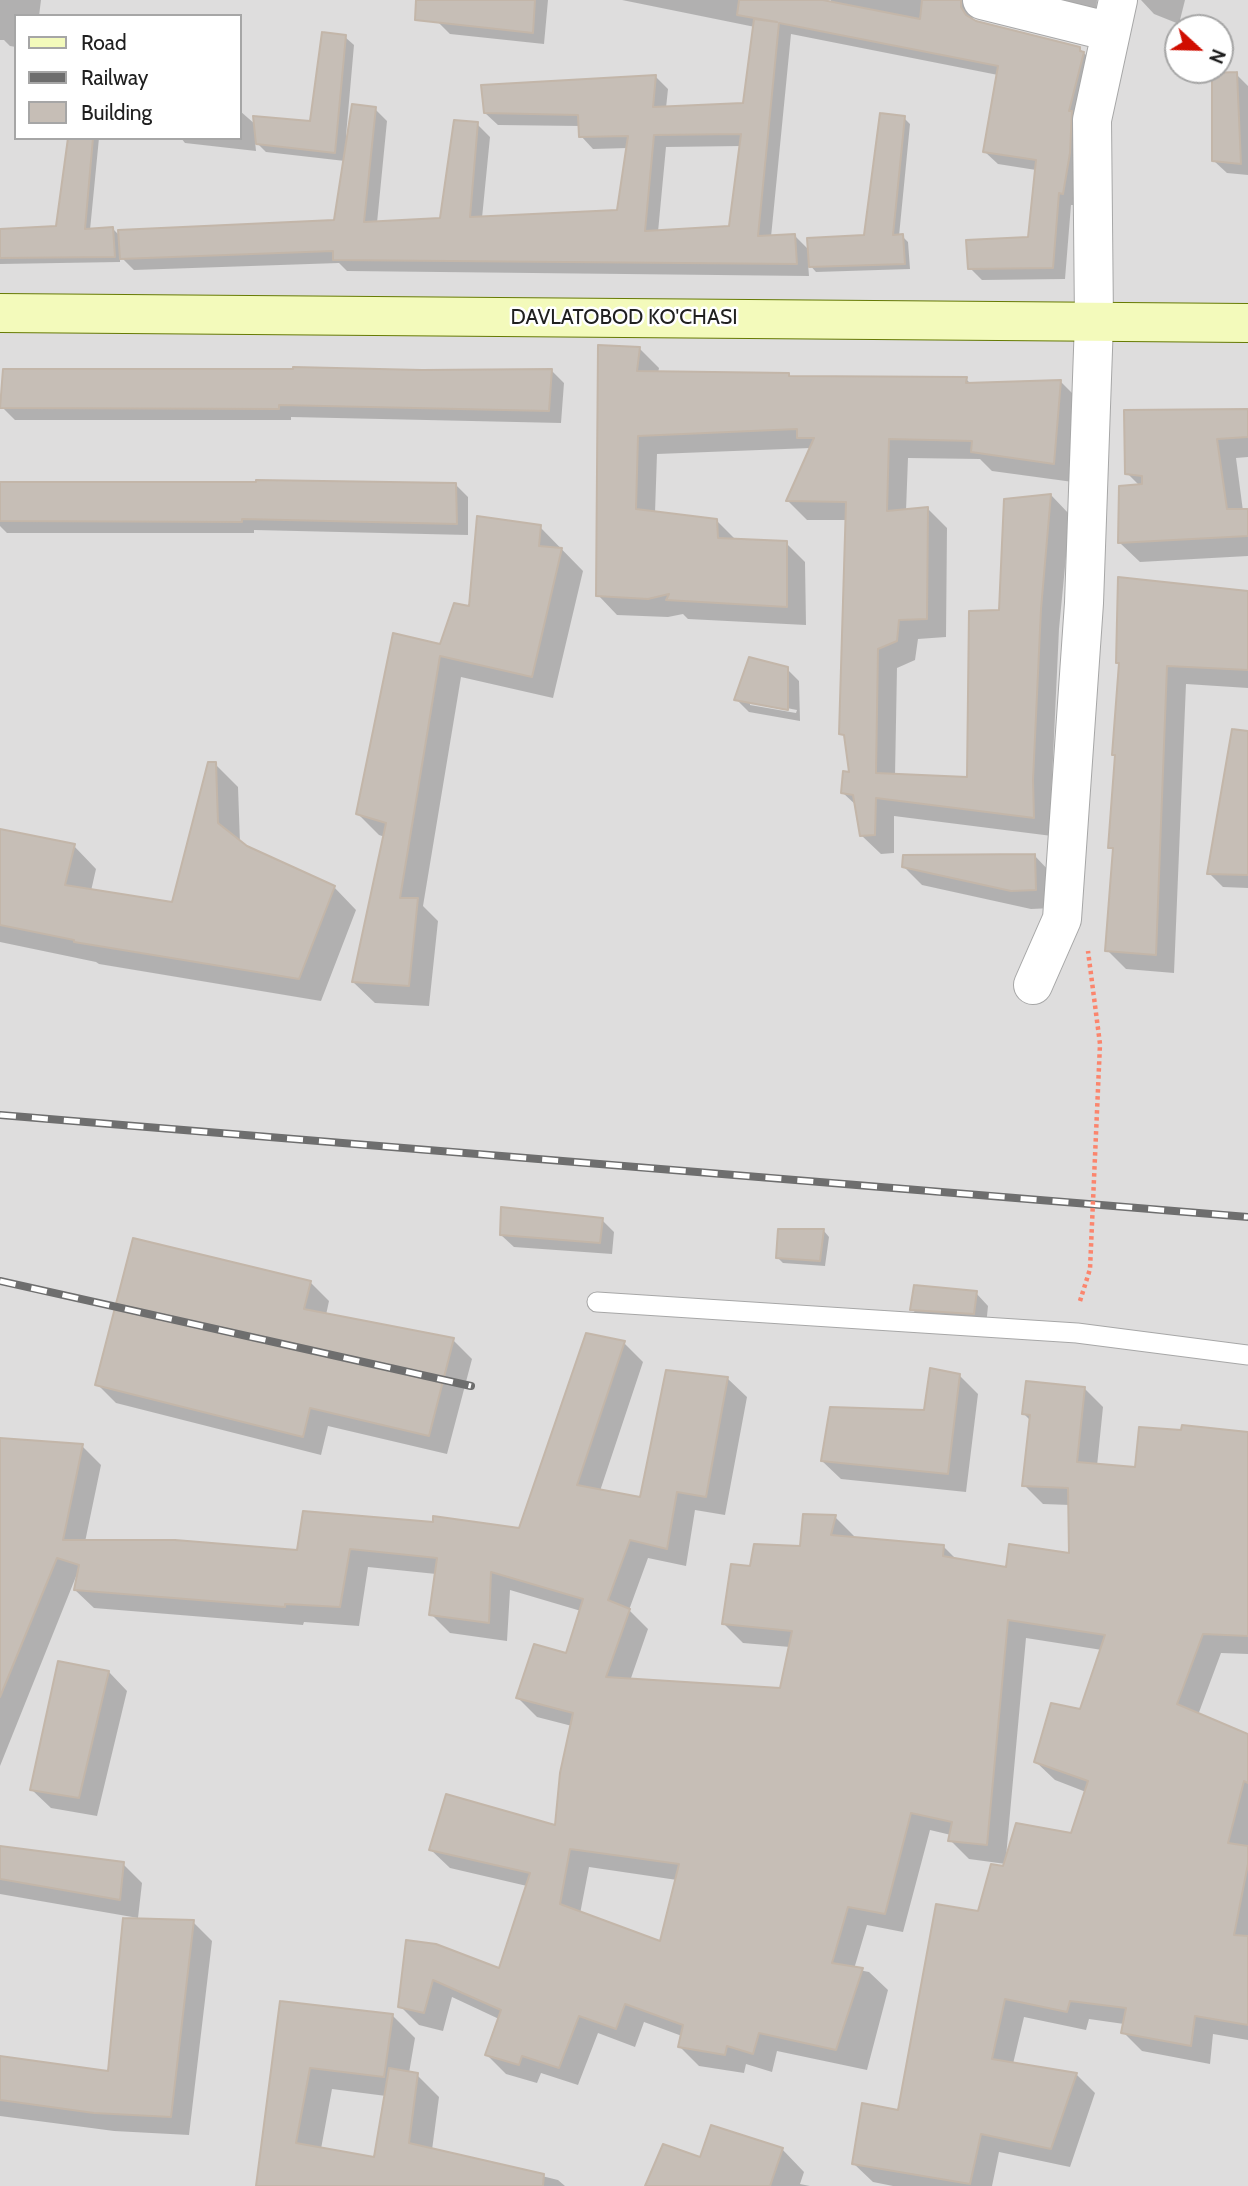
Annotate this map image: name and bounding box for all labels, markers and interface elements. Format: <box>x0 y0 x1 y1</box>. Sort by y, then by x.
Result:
legend <box>14 14 242 140</box>
north arrow <box>1164 14 1234 84</box>
text: Road <box>81 30 127 55</box>
text: N <box>1204 46 1230 67</box>
text: Railway <box>81 65 148 90</box>
text: Building <box>81 100 152 125</box>
street label: DAVLATOBOD KO'CHASI <box>510 305 738 331</box>

